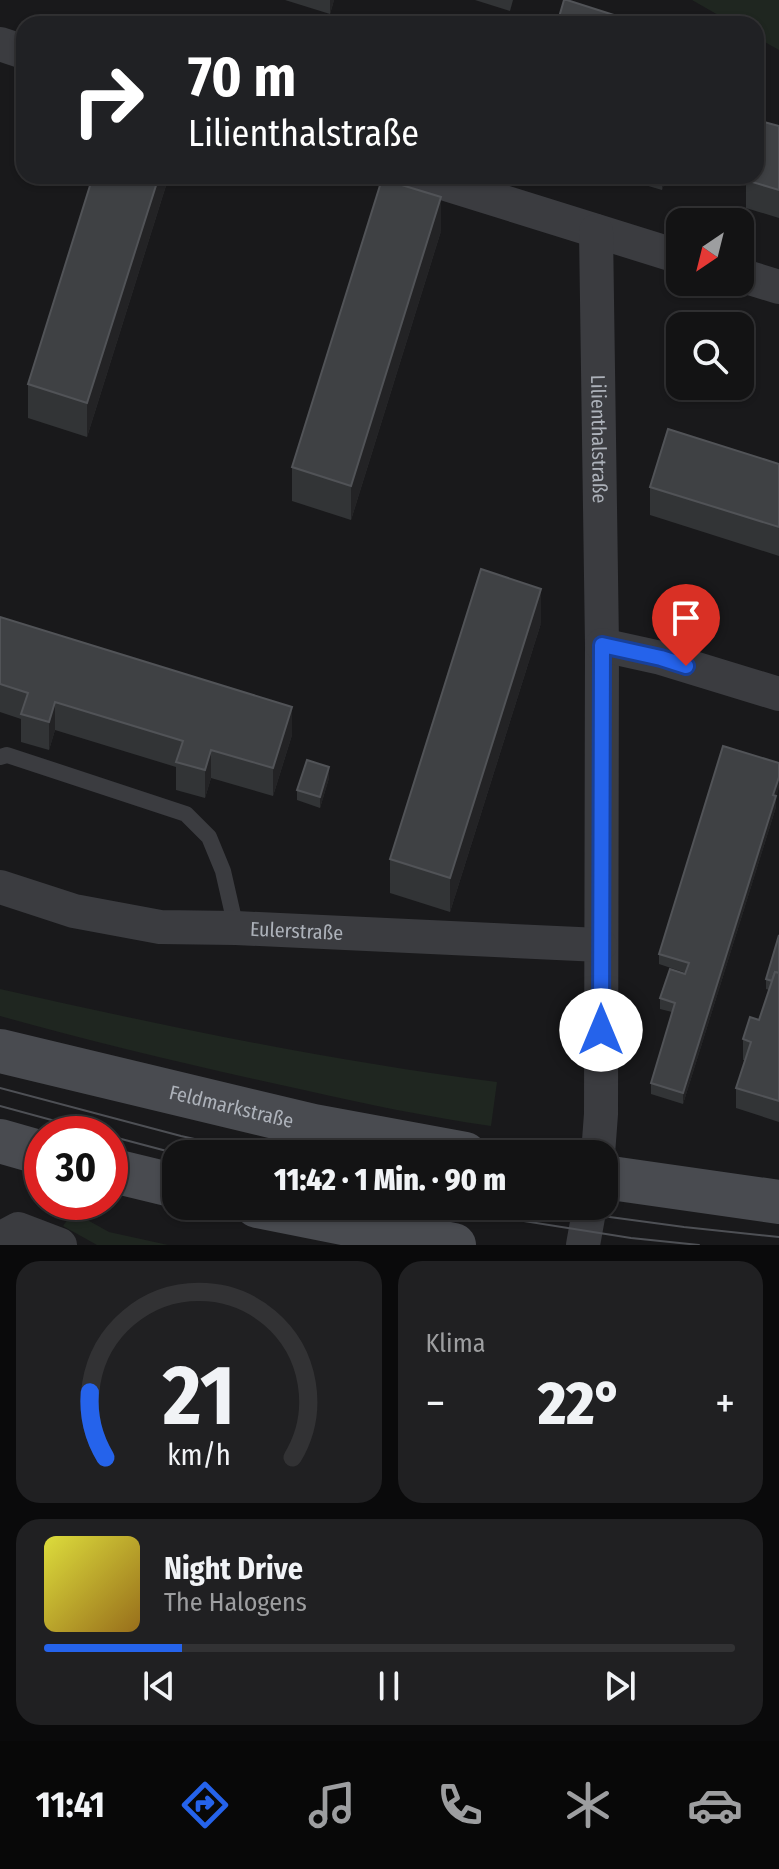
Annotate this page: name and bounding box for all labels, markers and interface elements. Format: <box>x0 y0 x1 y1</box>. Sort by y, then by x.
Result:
text: 70 m <box>188 44 296 111</box>
icon: right <box>56 48 160 152</box>
text: Lilienthalstraße <box>188 112 419 156</box>
north arrow <box>666 208 754 296</box>
map controls <box>666 208 754 400</box>
button: search <box>666 312 754 400</box>
street label: Lilienthalstraße <box>586 375 612 503</box>
pin <box>652 584 720 666</box>
icon: arrive <box>664 596 708 640</box>
street label: Eulerstraße <box>250 917 344 945</box>
position arrow <box>559 988 643 1072</box>
street label: Feldmarkstraße <box>167 1080 296 1133</box>
speed limit sign: 30 <box>24 1116 128 1220</box>
text: 11:42 · 1 Min. · 90 m <box>274 1162 506 1198</box>
text: Klima <box>426 1328 485 1359</box>
text: 21 <box>162 1346 235 1446</box>
text: 22° <box>538 1368 622 1440</box>
text: − <box>426 1377 445 1430</box>
text: + <box>715 1377 735 1430</box>
text: km/h <box>167 1438 231 1473</box>
text: Night Drive <box>164 1551 303 1587</box>
text: The Halogens <box>164 1587 307 1618</box>
icon: previous <box>137 1664 181 1708</box>
icon: pause <box>367 1664 411 1708</box>
icon: next <box>598 1664 642 1708</box>
icon: directions <box>177 1777 233 1833</box>
icon: music <box>304 1777 360 1833</box>
icon: phone <box>432 1777 488 1833</box>
icon: climate <box>560 1777 616 1833</box>
icon: car <box>687 1777 743 1833</box>
text: 11:41 <box>36 1783 105 1827</box>

